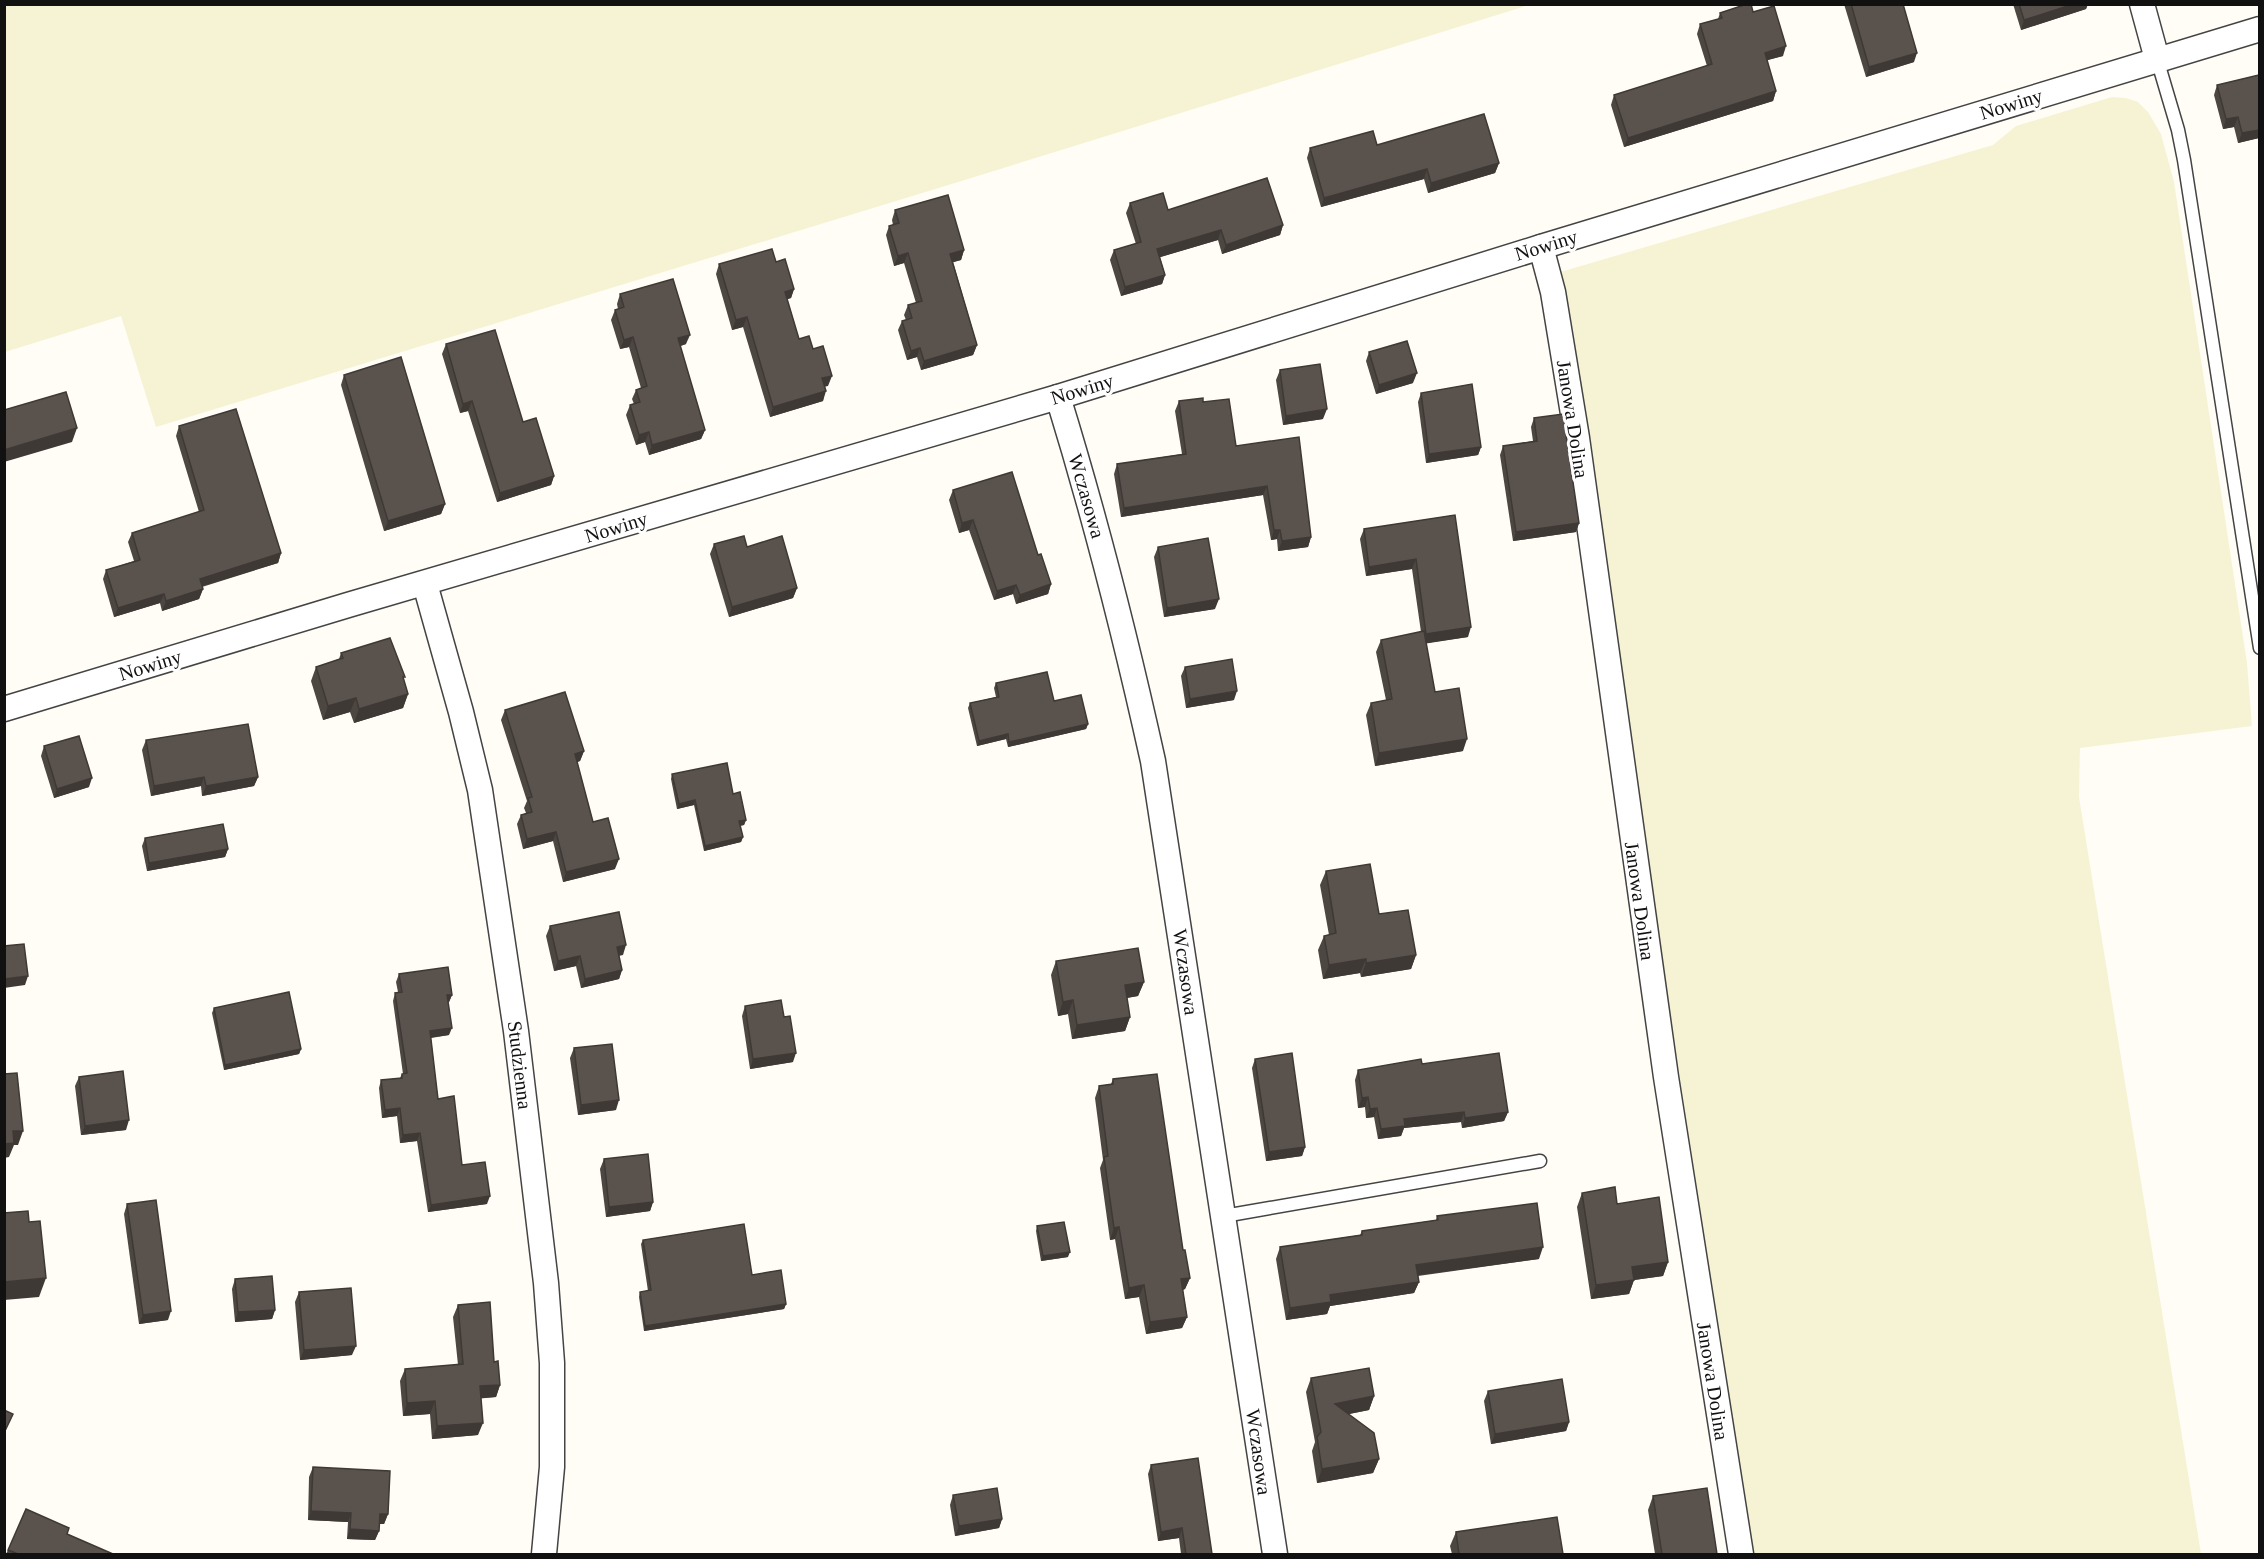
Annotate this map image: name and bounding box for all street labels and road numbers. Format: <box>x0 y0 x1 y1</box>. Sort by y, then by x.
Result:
street label: Nowiny <box>1977 84 2045 125</box>
street label: Nowiny <box>1512 225 1580 266</box>
street label: Janowa Dolina <box>1553 358 1593 480</box>
street label: Nowiny <box>1048 369 1116 410</box>
street label: Wczasowa <box>1064 451 1110 541</box>
street label: Nowiny <box>582 507 650 548</box>
street label: Nowiny <box>116 645 184 686</box>
street label: Janowa Dolina <box>1621 840 1659 962</box>
street label: Wczasowa <box>1169 928 1203 1017</box>
street label: Studzienna <box>504 1020 536 1111</box>
street label: Janowa Dolina <box>1693 1320 1733 1442</box>
street label: Wczasowa <box>1242 1408 1276 1497</box>

